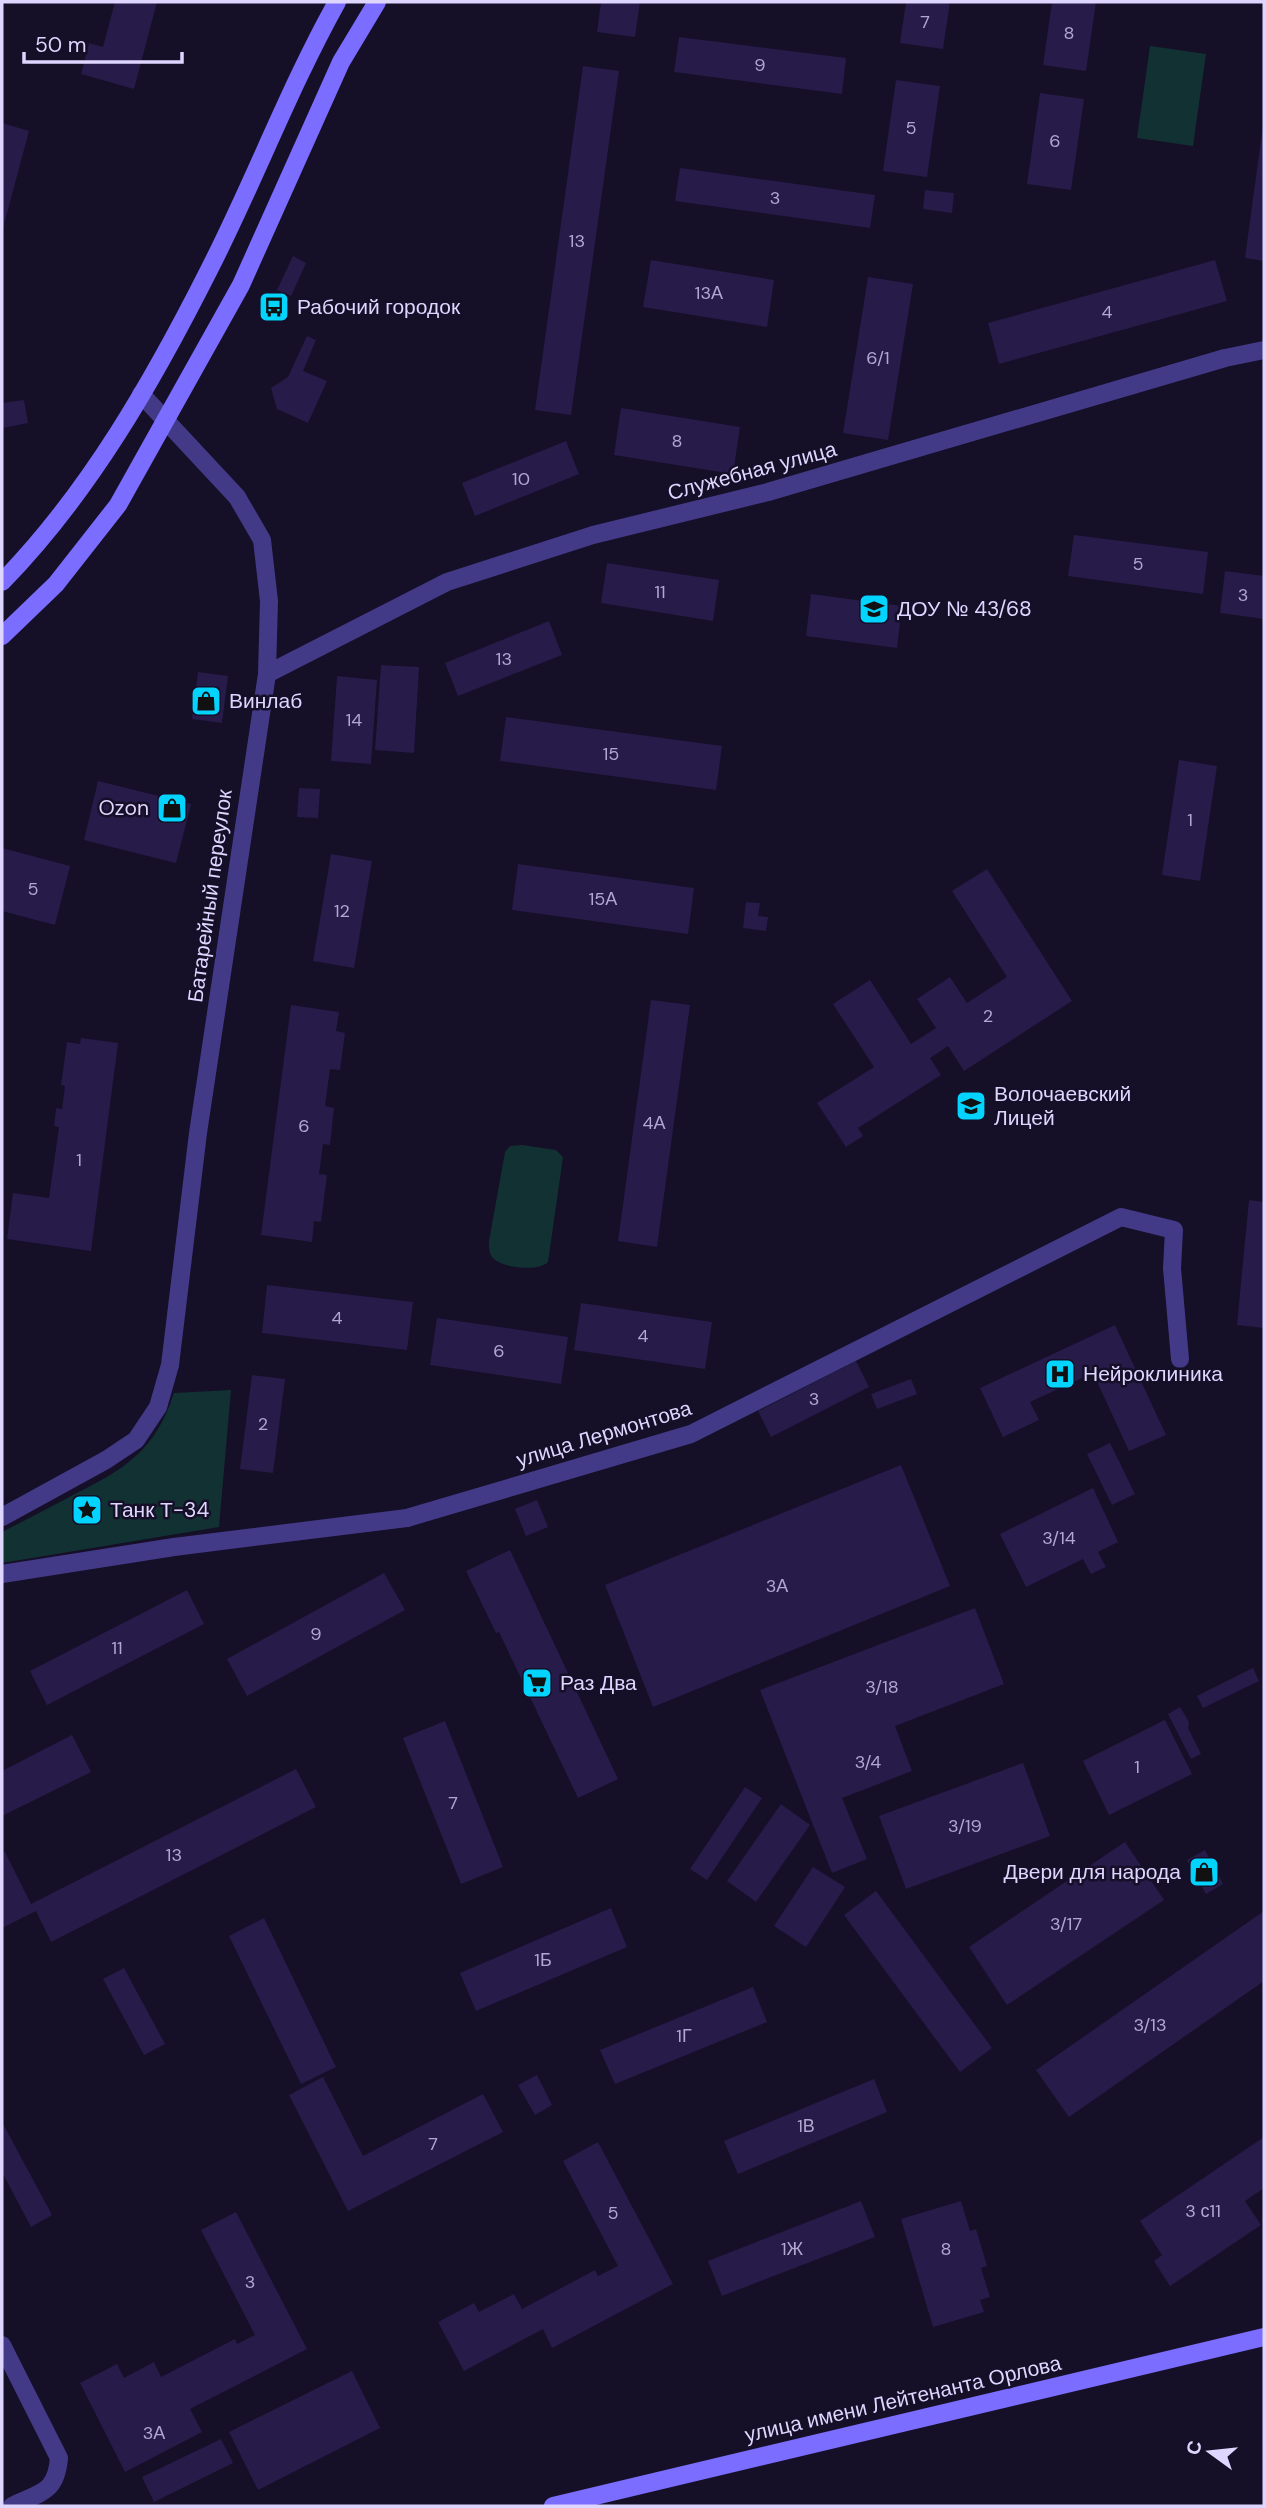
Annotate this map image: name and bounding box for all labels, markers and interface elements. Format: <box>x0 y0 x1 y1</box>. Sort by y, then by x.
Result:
house number: 7 <box>920 10 930 34</box>
scale bar <box>24 21 182 65</box>
house number: 8 <box>1064 21 1074 45</box>
text: 50 m <box>35 31 86 59</box>
house number: 9 <box>754 53 766 77</box>
house number: 5 <box>906 116 916 140</box>
house number: 6 <box>1049 129 1061 153</box>
house number: 3 <box>770 186 780 210</box>
house number: 13 <box>569 229 585 253</box>
house number: 13А <box>695 281 723 305</box>
bus stop icon: Рабочий городок <box>257 290 291 324</box>
place label: Рабочий городок <box>297 293 461 321</box>
house number: 4 <box>1102 300 1113 324</box>
house number: 6/1 <box>866 346 890 370</box>
house number: 8 <box>672 429 682 453</box>
street label: Служебная улица <box>665 435 840 507</box>
house number: 10 <box>512 467 530 491</box>
house number: 5 <box>1133 552 1143 576</box>
house number: 11 <box>654 580 666 604</box>
house number: 3 <box>1238 583 1248 607</box>
school or university icon: ДОУ № 43/68 <box>857 592 891 626</box>
place label: ДОУ № 43/68 <box>897 595 1032 623</box>
house number: 13 <box>496 647 512 671</box>
shop icon: Винлаб <box>189 684 223 718</box>
place label: Винлаб <box>229 687 302 715</box>
house number: 14 <box>346 708 362 732</box>
house number: 15 <box>603 742 619 766</box>
street label: Батарейный переулок <box>181 787 239 1004</box>
shop icon: Ozon <box>155 791 189 825</box>
place label: Ozon <box>99 794 149 822</box>
house number: 1 <box>1187 808 1193 832</box>
house number: 5 <box>28 877 38 901</box>
house number: 15А <box>589 887 617 911</box>
house number: 12 <box>334 899 350 923</box>
house number: 2 <box>983 1004 993 1028</box>
place label: Волочаевский Лицей <box>994 1080 1131 1132</box>
school or university icon: Волочаевский Лицей <box>954 1089 988 1123</box>
house number: 4А <box>643 1111 665 1135</box>
house number: 6 <box>298 1114 310 1138</box>
house number: 1 <box>76 1148 82 1172</box>
house number: 4 <box>332 1306 343 1330</box>
house number: 4 <box>638 1324 649 1348</box>
house number: 6 <box>493 1339 505 1363</box>
hospital icon: Нейроклиника <box>1043 1357 1077 1391</box>
place label: Нейроклиника <box>1083 1360 1223 1388</box>
house number: 3 <box>809 1387 819 1411</box>
street label: улица Лермонтова <box>513 1394 695 1474</box>
house number: 2 <box>258 1412 268 1436</box>
place icon: Танк Т-34 <box>70 1493 104 1527</box>
place label: Танк Т-34 <box>110 1496 210 1524</box>
house number: 3/14 <box>1042 1526 1076 1550</box>
house number: 3А <box>766 1574 788 1598</box>
house number: 9 <box>310 1622 322 1646</box>
house number: 11 <box>111 1636 123 1660</box>
supermarket icon: Раз Два <box>520 1666 554 1700</box>
place label: Раз Два <box>560 1669 637 1697</box>
house number: 3/18 <box>865 1675 899 1699</box>
house number: 3/4 <box>855 1750 881 1774</box>
house number: 1 <box>1134 1755 1140 1779</box>
house number: 7 <box>448 1791 458 1815</box>
house number: 3/19 <box>948 1814 982 1838</box>
house number: 13 <box>166 1843 182 1867</box>
shop icon: Двери для народа <box>1187 1855 1221 1889</box>
place label: Двери для народа <box>1004 1858 1181 1886</box>
house number: 3/17 <box>1050 1912 1082 1936</box>
house number: 1Б <box>534 1948 552 1972</box>
house number: 3/13 <box>1133 2013 1167 2037</box>
house number: 1Г <box>676 2024 692 2048</box>
house number: 1В <box>797 2114 815 2138</box>
house number: 7 <box>428 2132 438 2156</box>
house number: 3 с11 <box>1185 2199 1221 2223</box>
house number: 5 <box>608 2201 618 2225</box>
house number: 1Ж <box>781 2237 803 2261</box>
house number: 8 <box>941 2237 951 2261</box>
house number: 3 <box>245 2270 255 2294</box>
street label: улица имени Лейтенанта Орлова <box>742 2349 1064 2449</box>
north arrow <box>1175 2417 1245 2487</box>
house number: 3А <box>143 2421 165 2445</box>
text: С <box>1180 2438 1208 2458</box>

